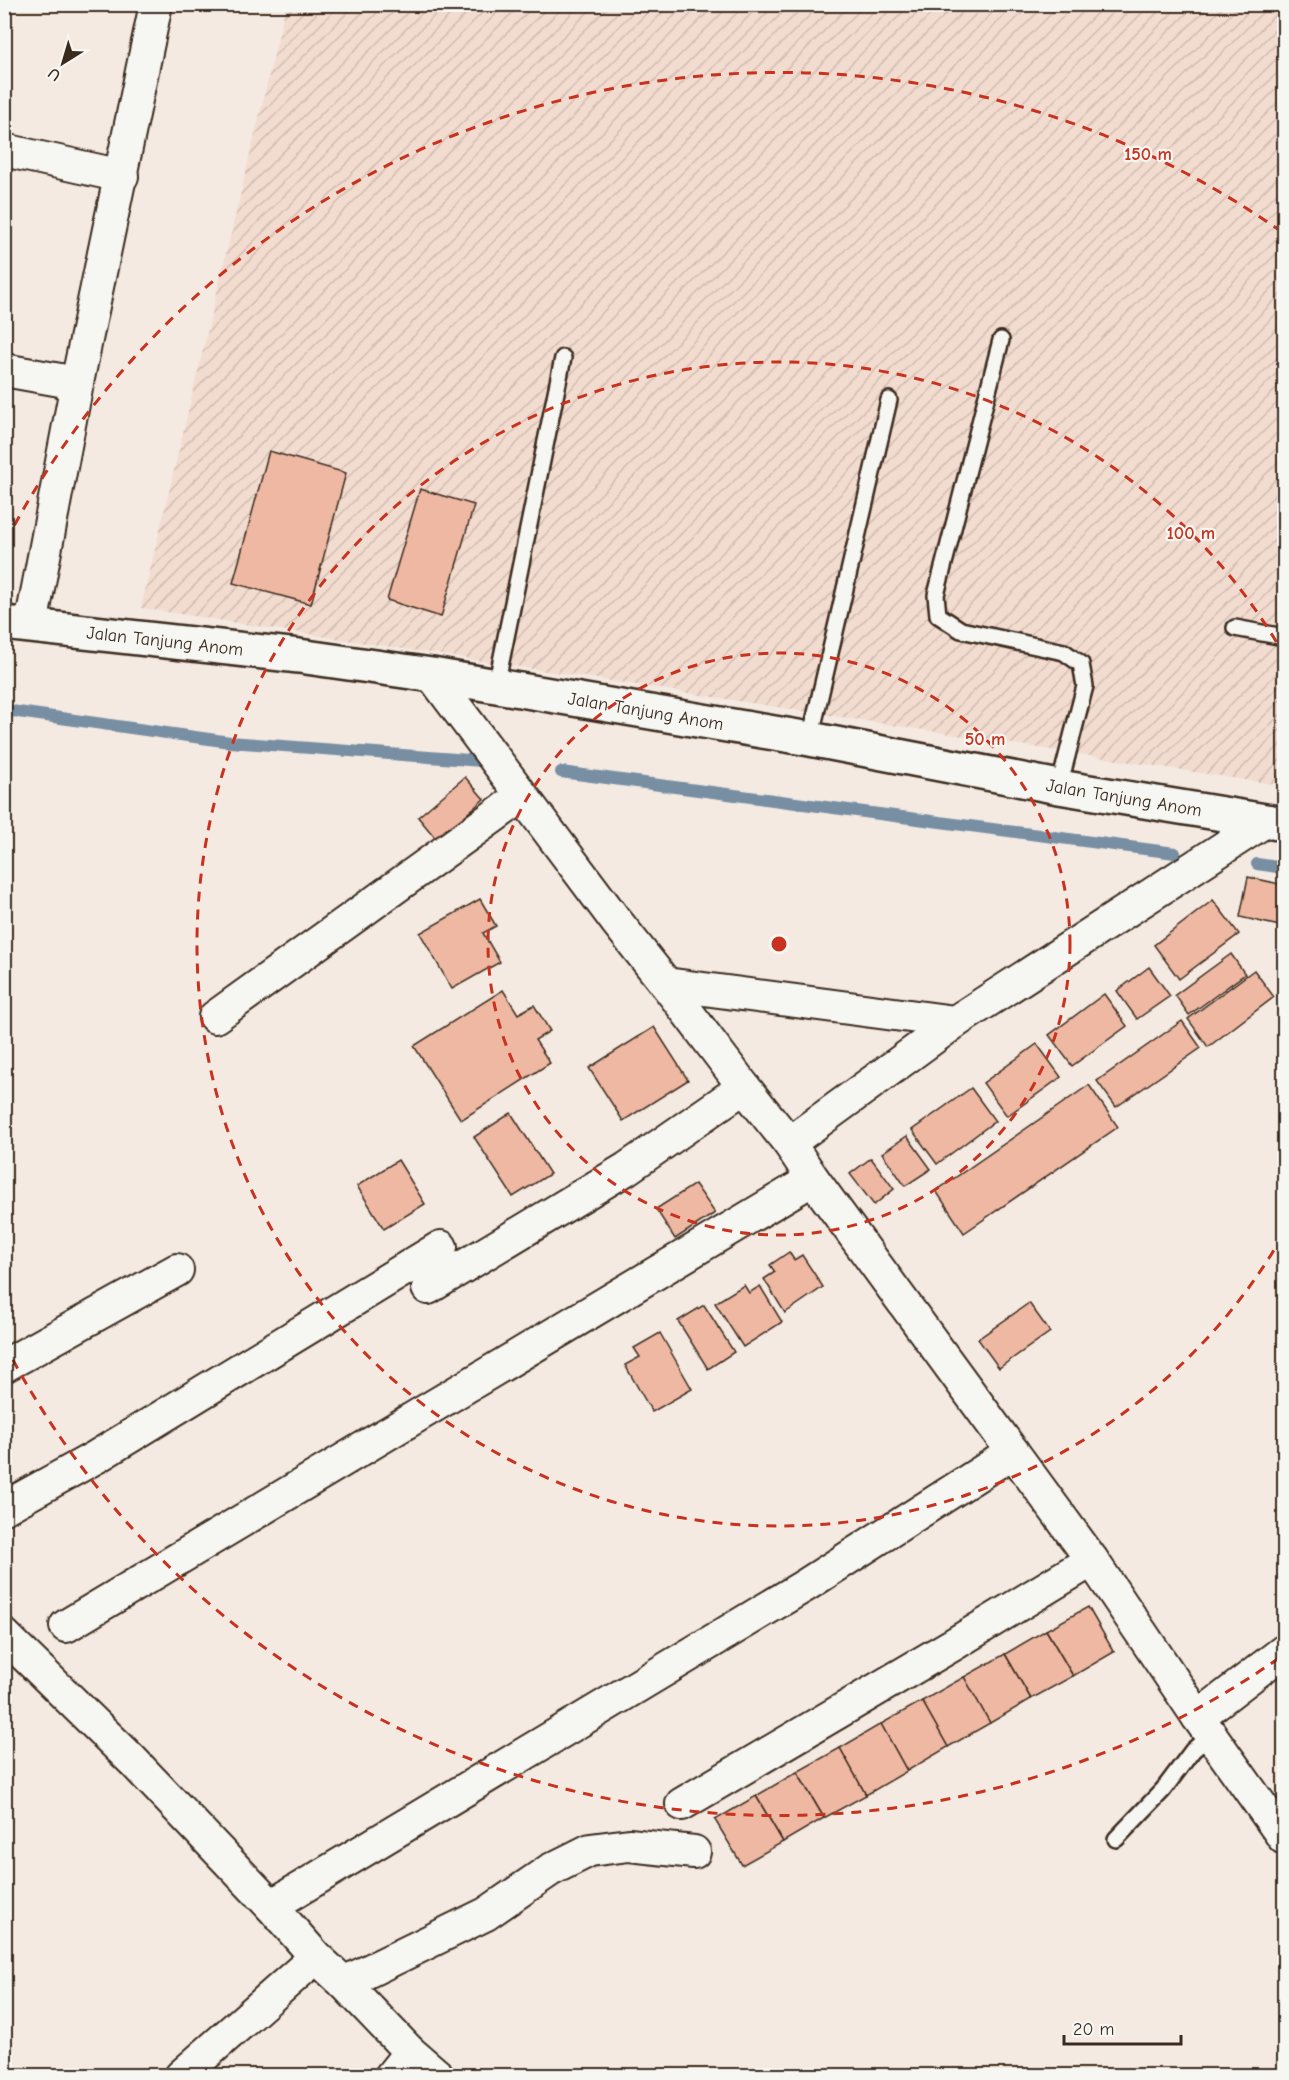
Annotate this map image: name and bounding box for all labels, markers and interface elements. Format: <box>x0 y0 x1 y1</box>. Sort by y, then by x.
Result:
north arrow <box>33 33 93 93</box>
text: U <box>45 64 64 85</box>
text: 150 m <box>1124 144 1172 165</box>
text: 100 m <box>1167 523 1215 544</box>
street label: Jalan Tanjung Anom <box>85 622 244 661</box>
street label: Jalan Tanjung Anom <box>566 688 725 735</box>
text: 50 m <box>965 729 1005 750</box>
street label: Jalan Tanjung Anom <box>1044 775 1203 821</box>
centre of rings <box>769 934 789 954</box>
scale bar <box>1064 2008 1181 2046</box>
text: 20 m <box>1073 2019 1114 2040</box>

